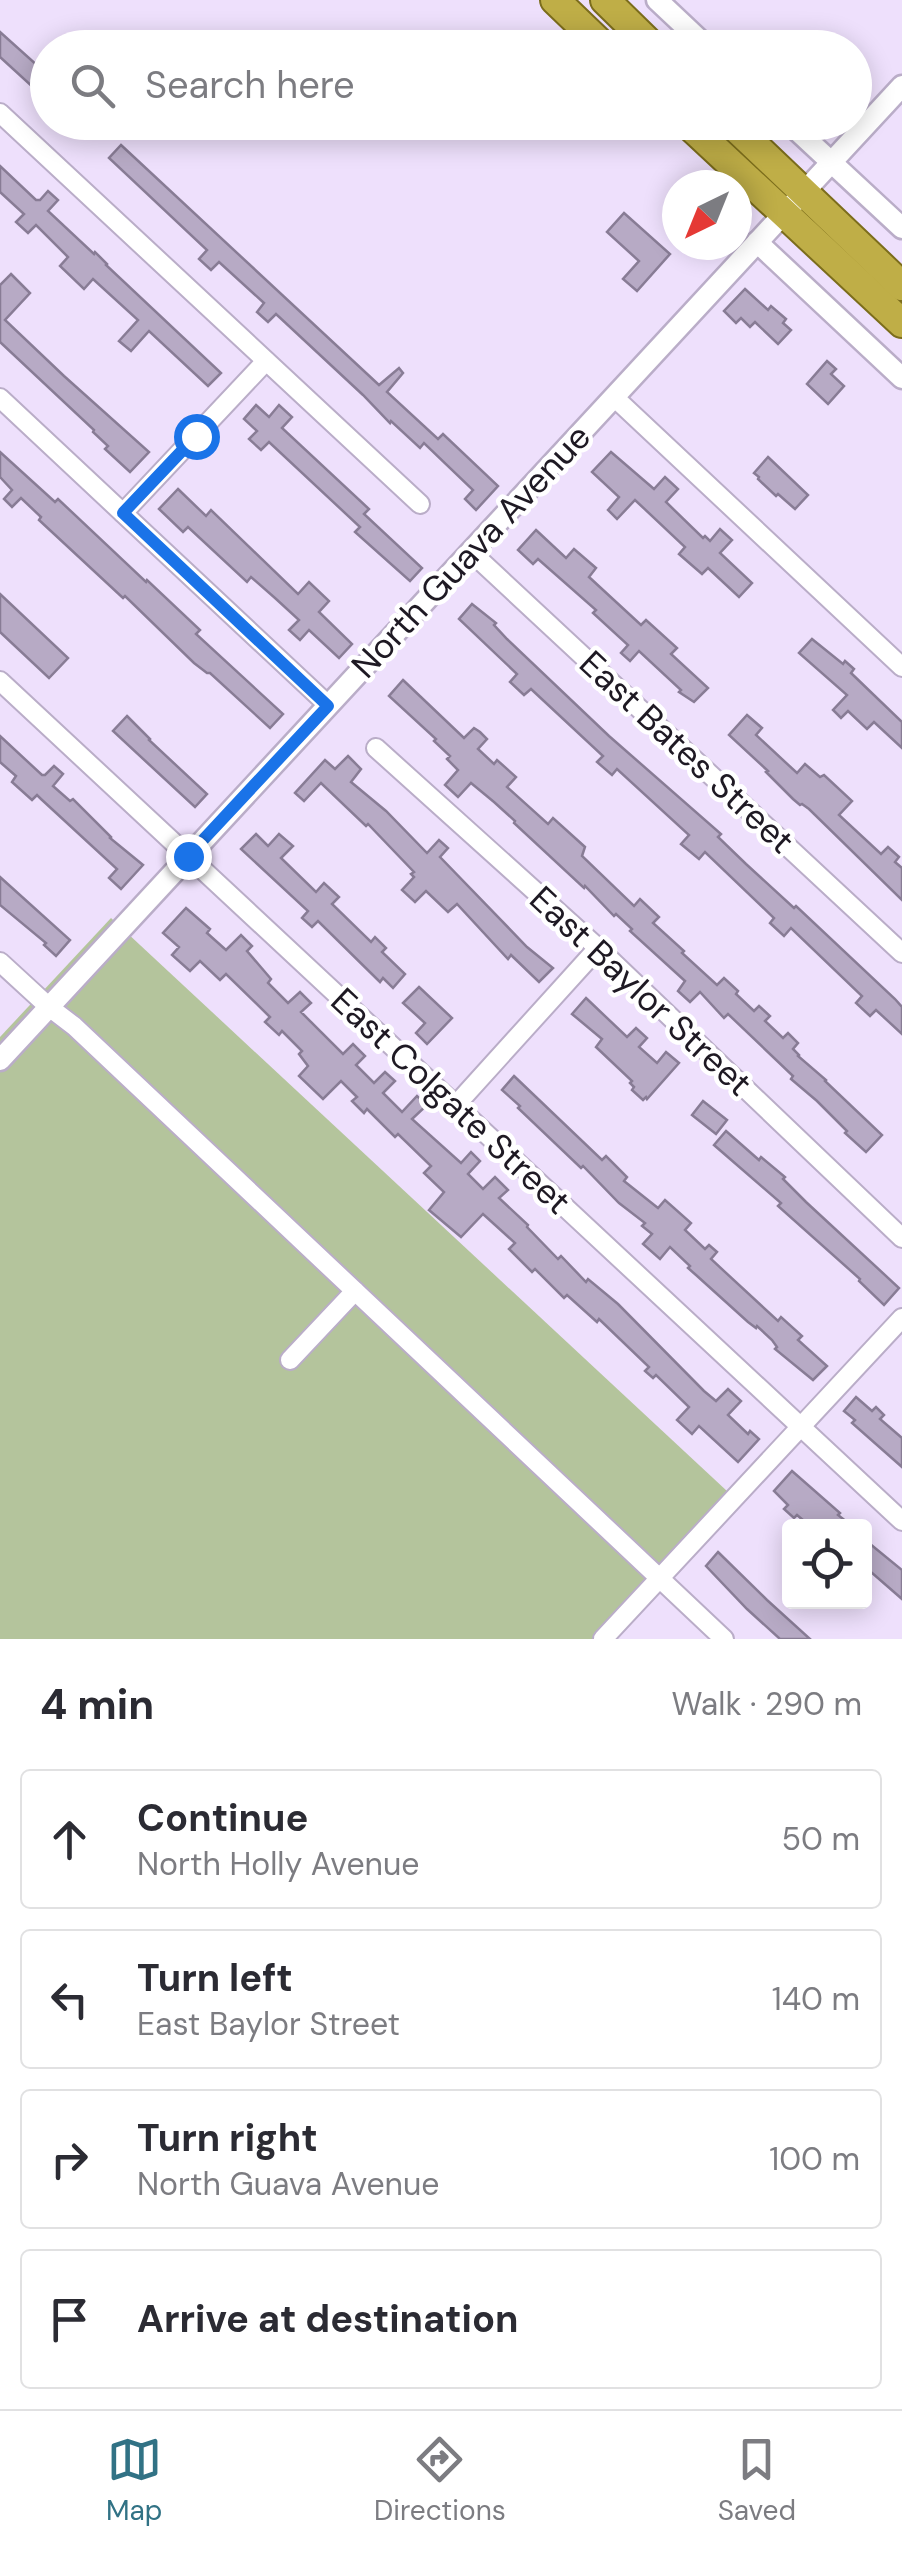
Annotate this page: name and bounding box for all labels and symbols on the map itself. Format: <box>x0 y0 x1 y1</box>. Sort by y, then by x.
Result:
north arrow <box>662 170 752 260</box>
route start <box>174 414 220 460</box>
street label: North Guava Avenue <box>341 414 601 688</box>
street label: East Bates Street <box>570 641 804 863</box>
route end <box>166 834 212 880</box>
street label: East Baylor Street <box>520 876 762 1106</box>
street label: East Colgate Street <box>321 978 581 1224</box>

